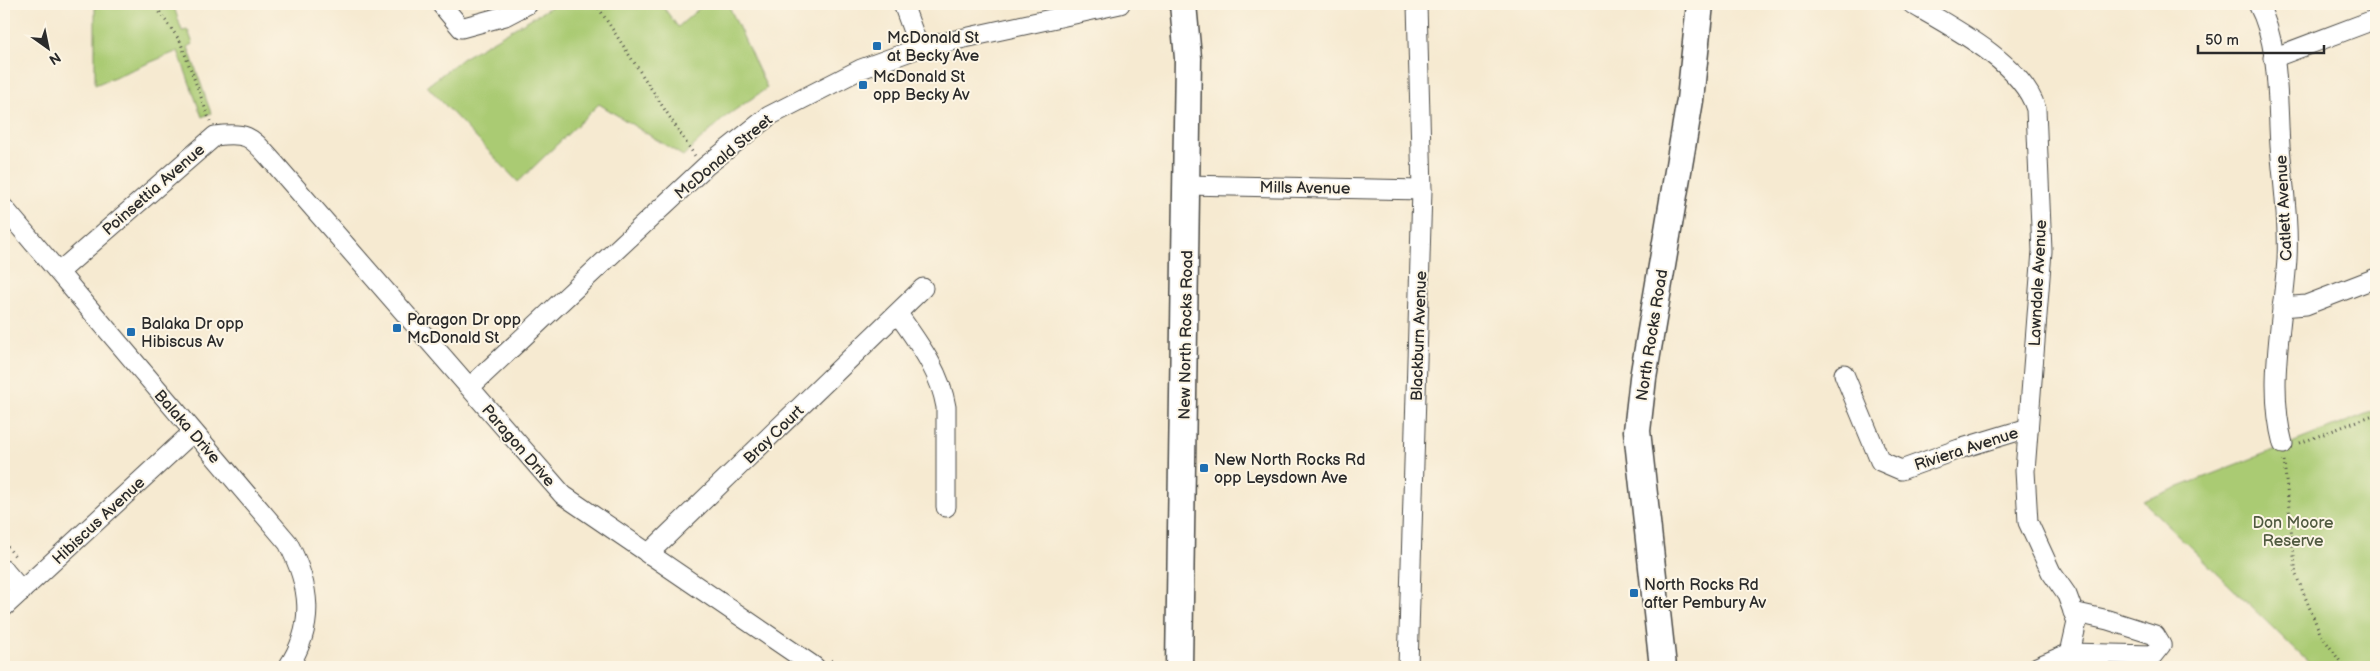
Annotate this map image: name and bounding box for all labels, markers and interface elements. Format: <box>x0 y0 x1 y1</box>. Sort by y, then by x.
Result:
north arrow <box>22 22 72 72</box>
scale bar <box>2198 22 2324 54</box>
place label: McDonald St at Becky Ave <box>887 29 980 66</box>
text: 50 m <box>2205 31 2239 50</box>
marker: McDonald St at Becky Ave <box>871 40 883 52</box>
text: N <box>46 48 64 68</box>
place label: McDonald St opp Becky Av <box>873 68 970 105</box>
marker: McDonald St opp Becky Av <box>857 79 869 91</box>
street label: McDonald Street <box>671 111 777 203</box>
street label: Poinsettia Avenue <box>99 140 209 240</box>
street label: Catlett Avenue <box>2272 154 2297 261</box>
street label: Mills Avenue <box>1260 178 1351 199</box>
street label: Lawndale Avenue <box>2026 219 2051 347</box>
street label: New North Rocks Road <box>1176 250 1197 420</box>
street label: North Rocks Road <box>1633 268 1672 402</box>
street label: Blackburn Avenue <box>1408 270 1431 402</box>
place label: Paragon Dr opp McDonald St <box>407 311 521 348</box>
place label: Balaka Dr opp Hibiscus Av <box>141 315 244 352</box>
marker: Paragon Dr opp McDonald St <box>391 322 403 334</box>
marker: Balaka Dr opp Hibiscus Av <box>125 326 137 338</box>
street label: Balaka Drive <box>150 386 224 468</box>
street label: Paragon Drive <box>477 401 559 491</box>
street label: Bray Court <box>740 402 808 468</box>
street label: Riviera Avenue <box>1912 424 2021 475</box>
place label: New North Rocks Rd opp Leysdown Ave <box>1214 451 1365 488</box>
marker: New North Rocks Rd opp Leysdown Ave <box>1198 462 1210 474</box>
street label: Hibiscus Avenue <box>49 473 150 569</box>
park label: Don Moore Reserve <box>2253 514 2334 551</box>
place label: North Rocks Rd after Pembury Av <box>1644 576 1767 613</box>
marker: North Rocks Rd after Pembury Av <box>1628 587 1640 599</box>

